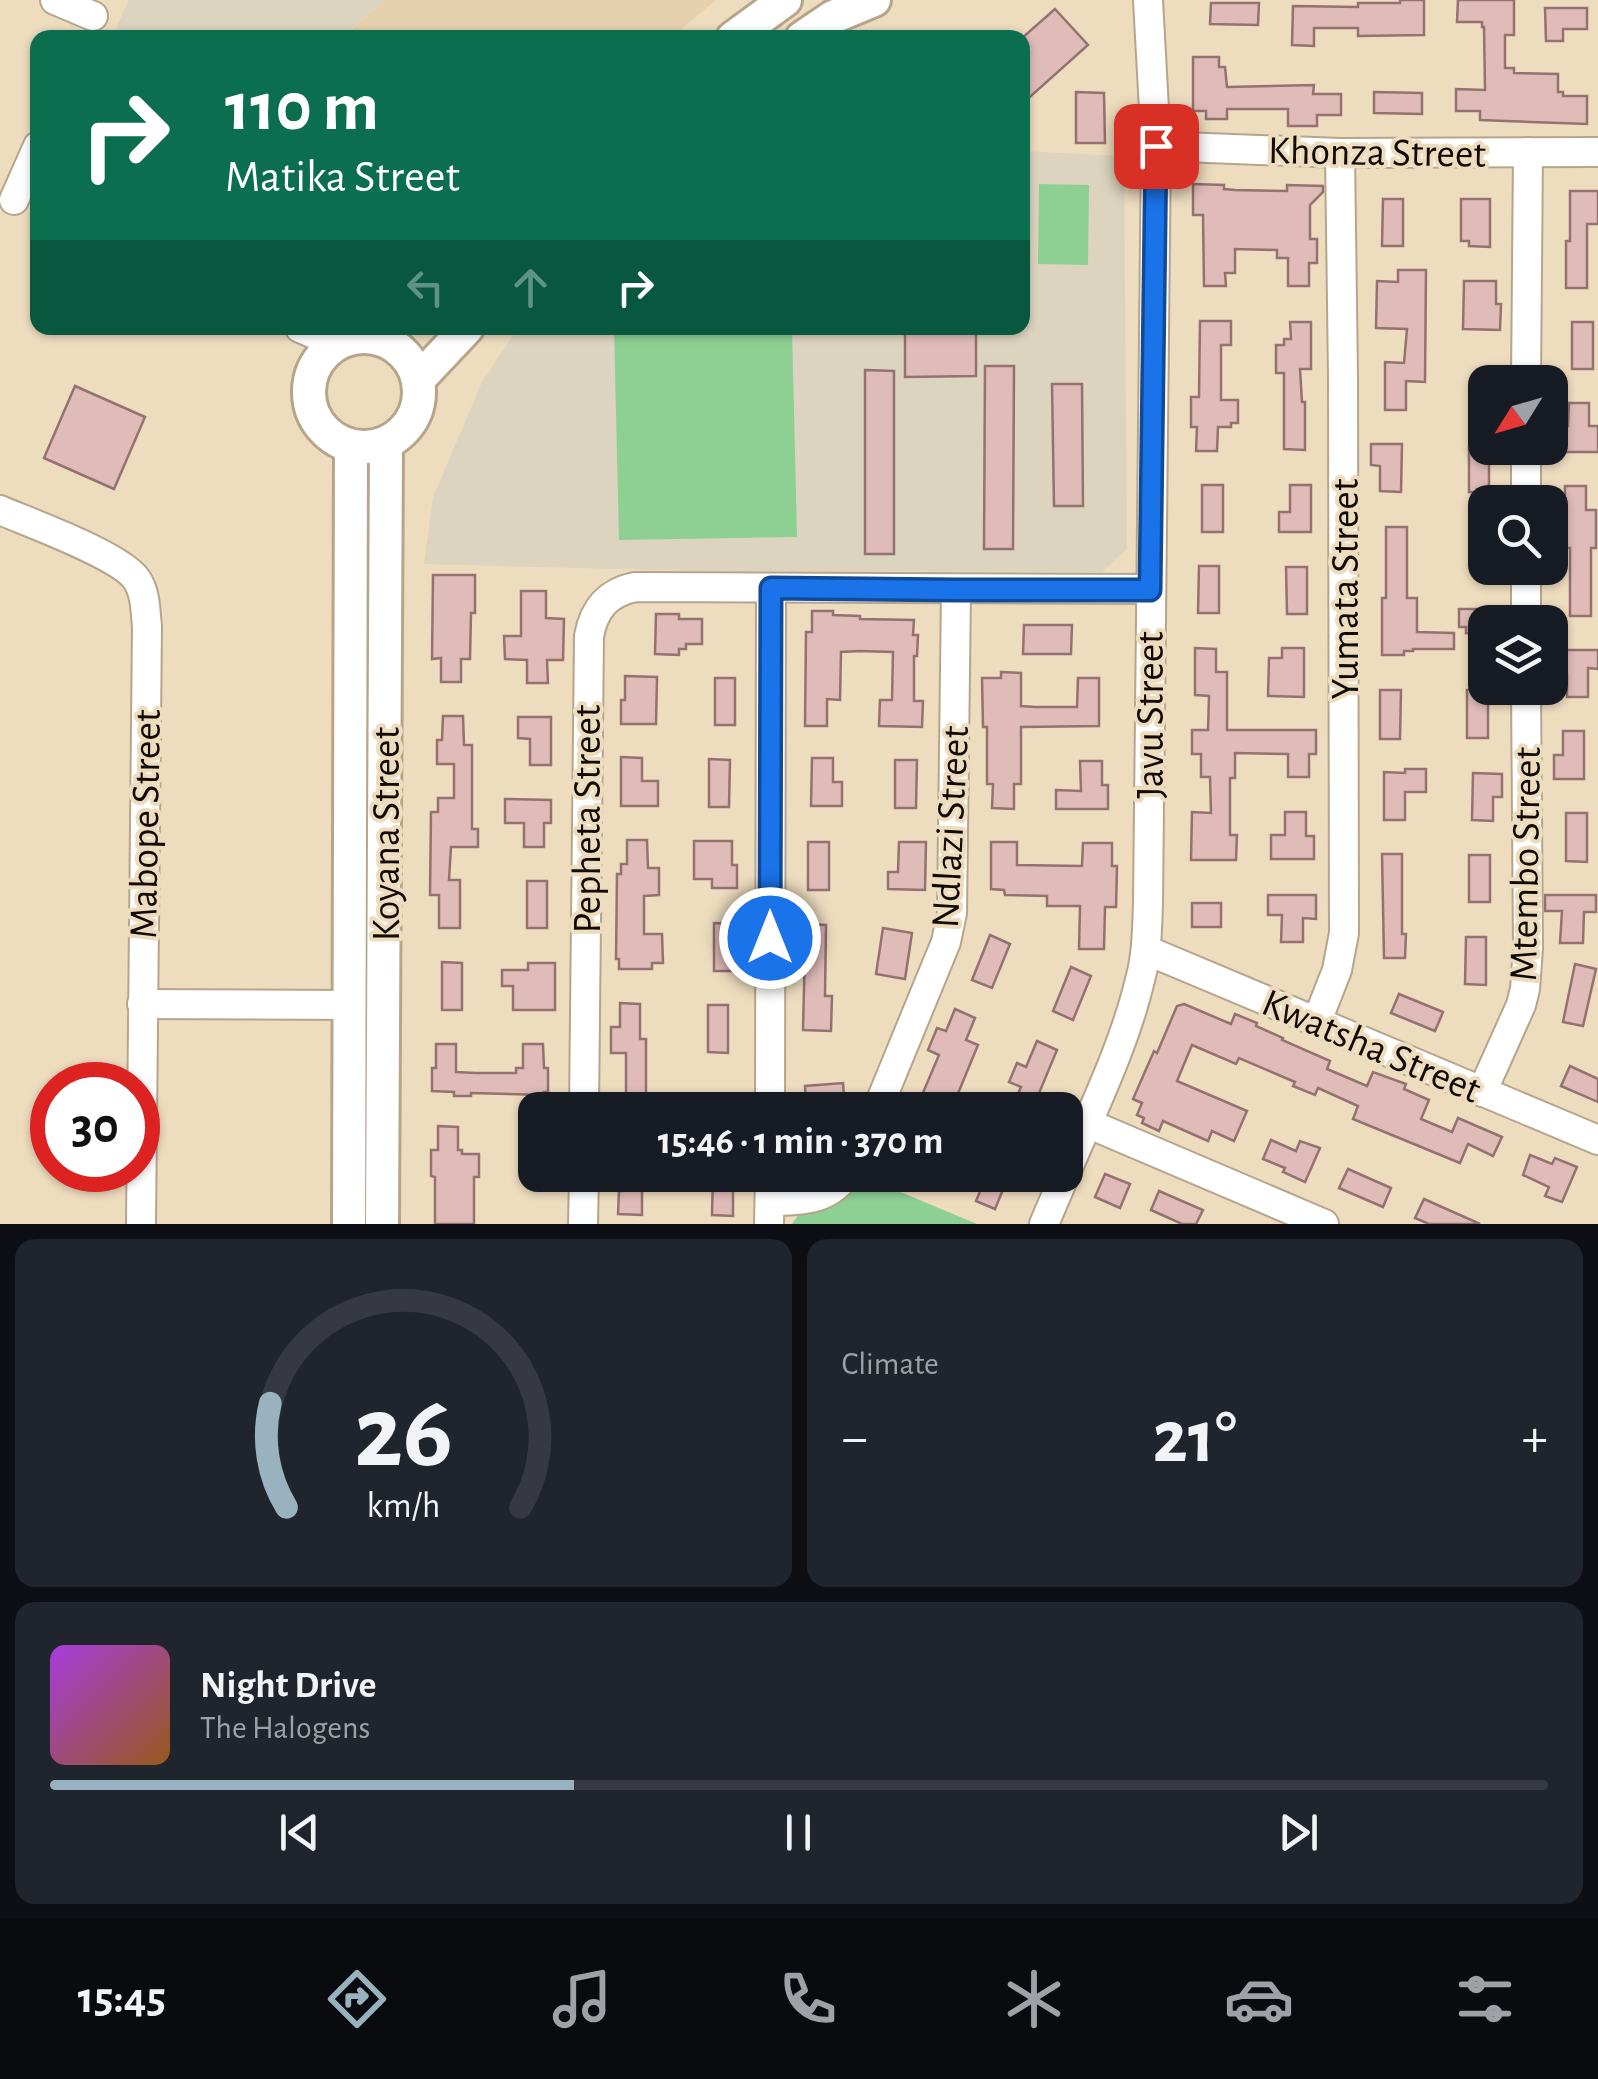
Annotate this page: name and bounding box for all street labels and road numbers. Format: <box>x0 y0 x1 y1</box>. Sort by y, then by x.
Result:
street label: Khonza Street <box>1267 131 1487 175</box>
street label: Yumata Street <box>1326 478 1366 700</box>
street label: Javu Street <box>1131 631 1171 799</box>
street label: Pepheta Street <box>568 704 608 934</box>
street label: Mabope Street <box>124 709 168 939</box>
street label: Ndlazi Street <box>926 725 976 929</box>
street label: Koyana Street <box>367 727 407 941</box>
street label: Mtembo Street <box>1504 746 1548 982</box>
street label: Kwatsha Street <box>1256 983 1487 1111</box>

